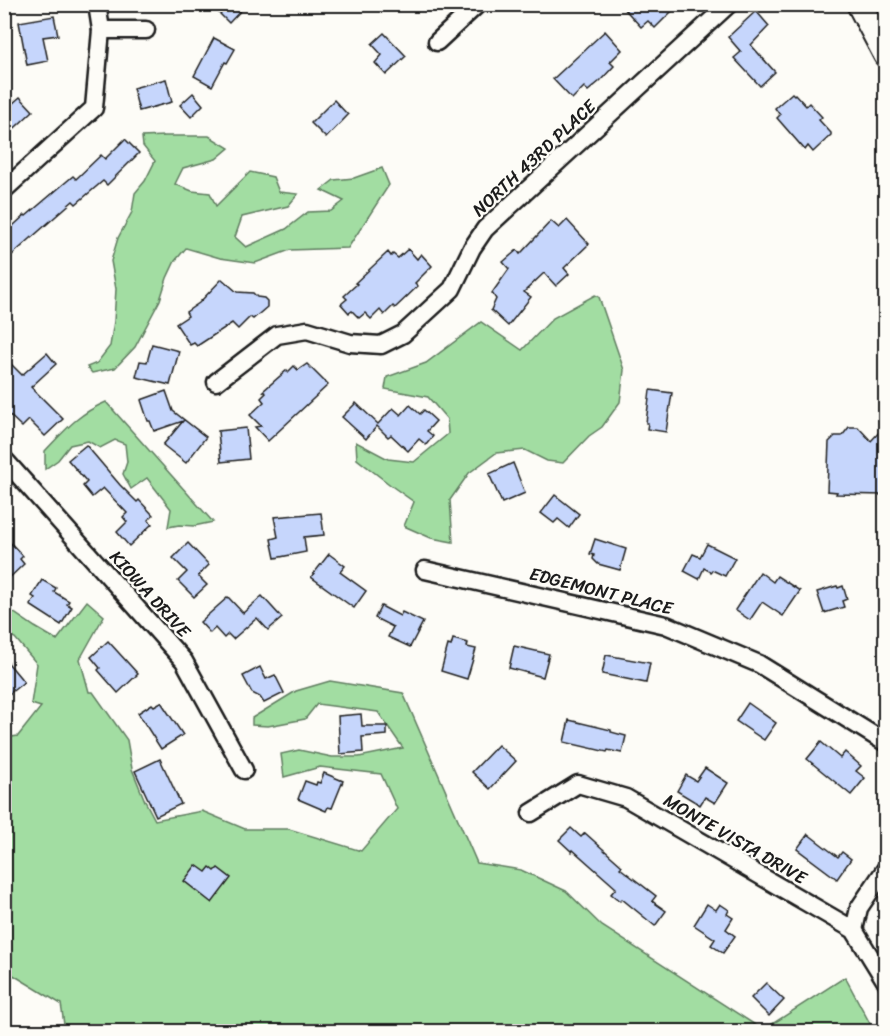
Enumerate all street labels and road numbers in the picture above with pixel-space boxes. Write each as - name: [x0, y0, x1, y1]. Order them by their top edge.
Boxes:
- street label: NORTH 43RD PLACE: [464, 91, 604, 225]
- street label: KIOWA DRIVE: [101, 543, 199, 646]
- street label: EDGEMONT PLACE: [526, 558, 677, 624]
- street label: MONTE VISTA DRIVE: [657, 785, 814, 894]

